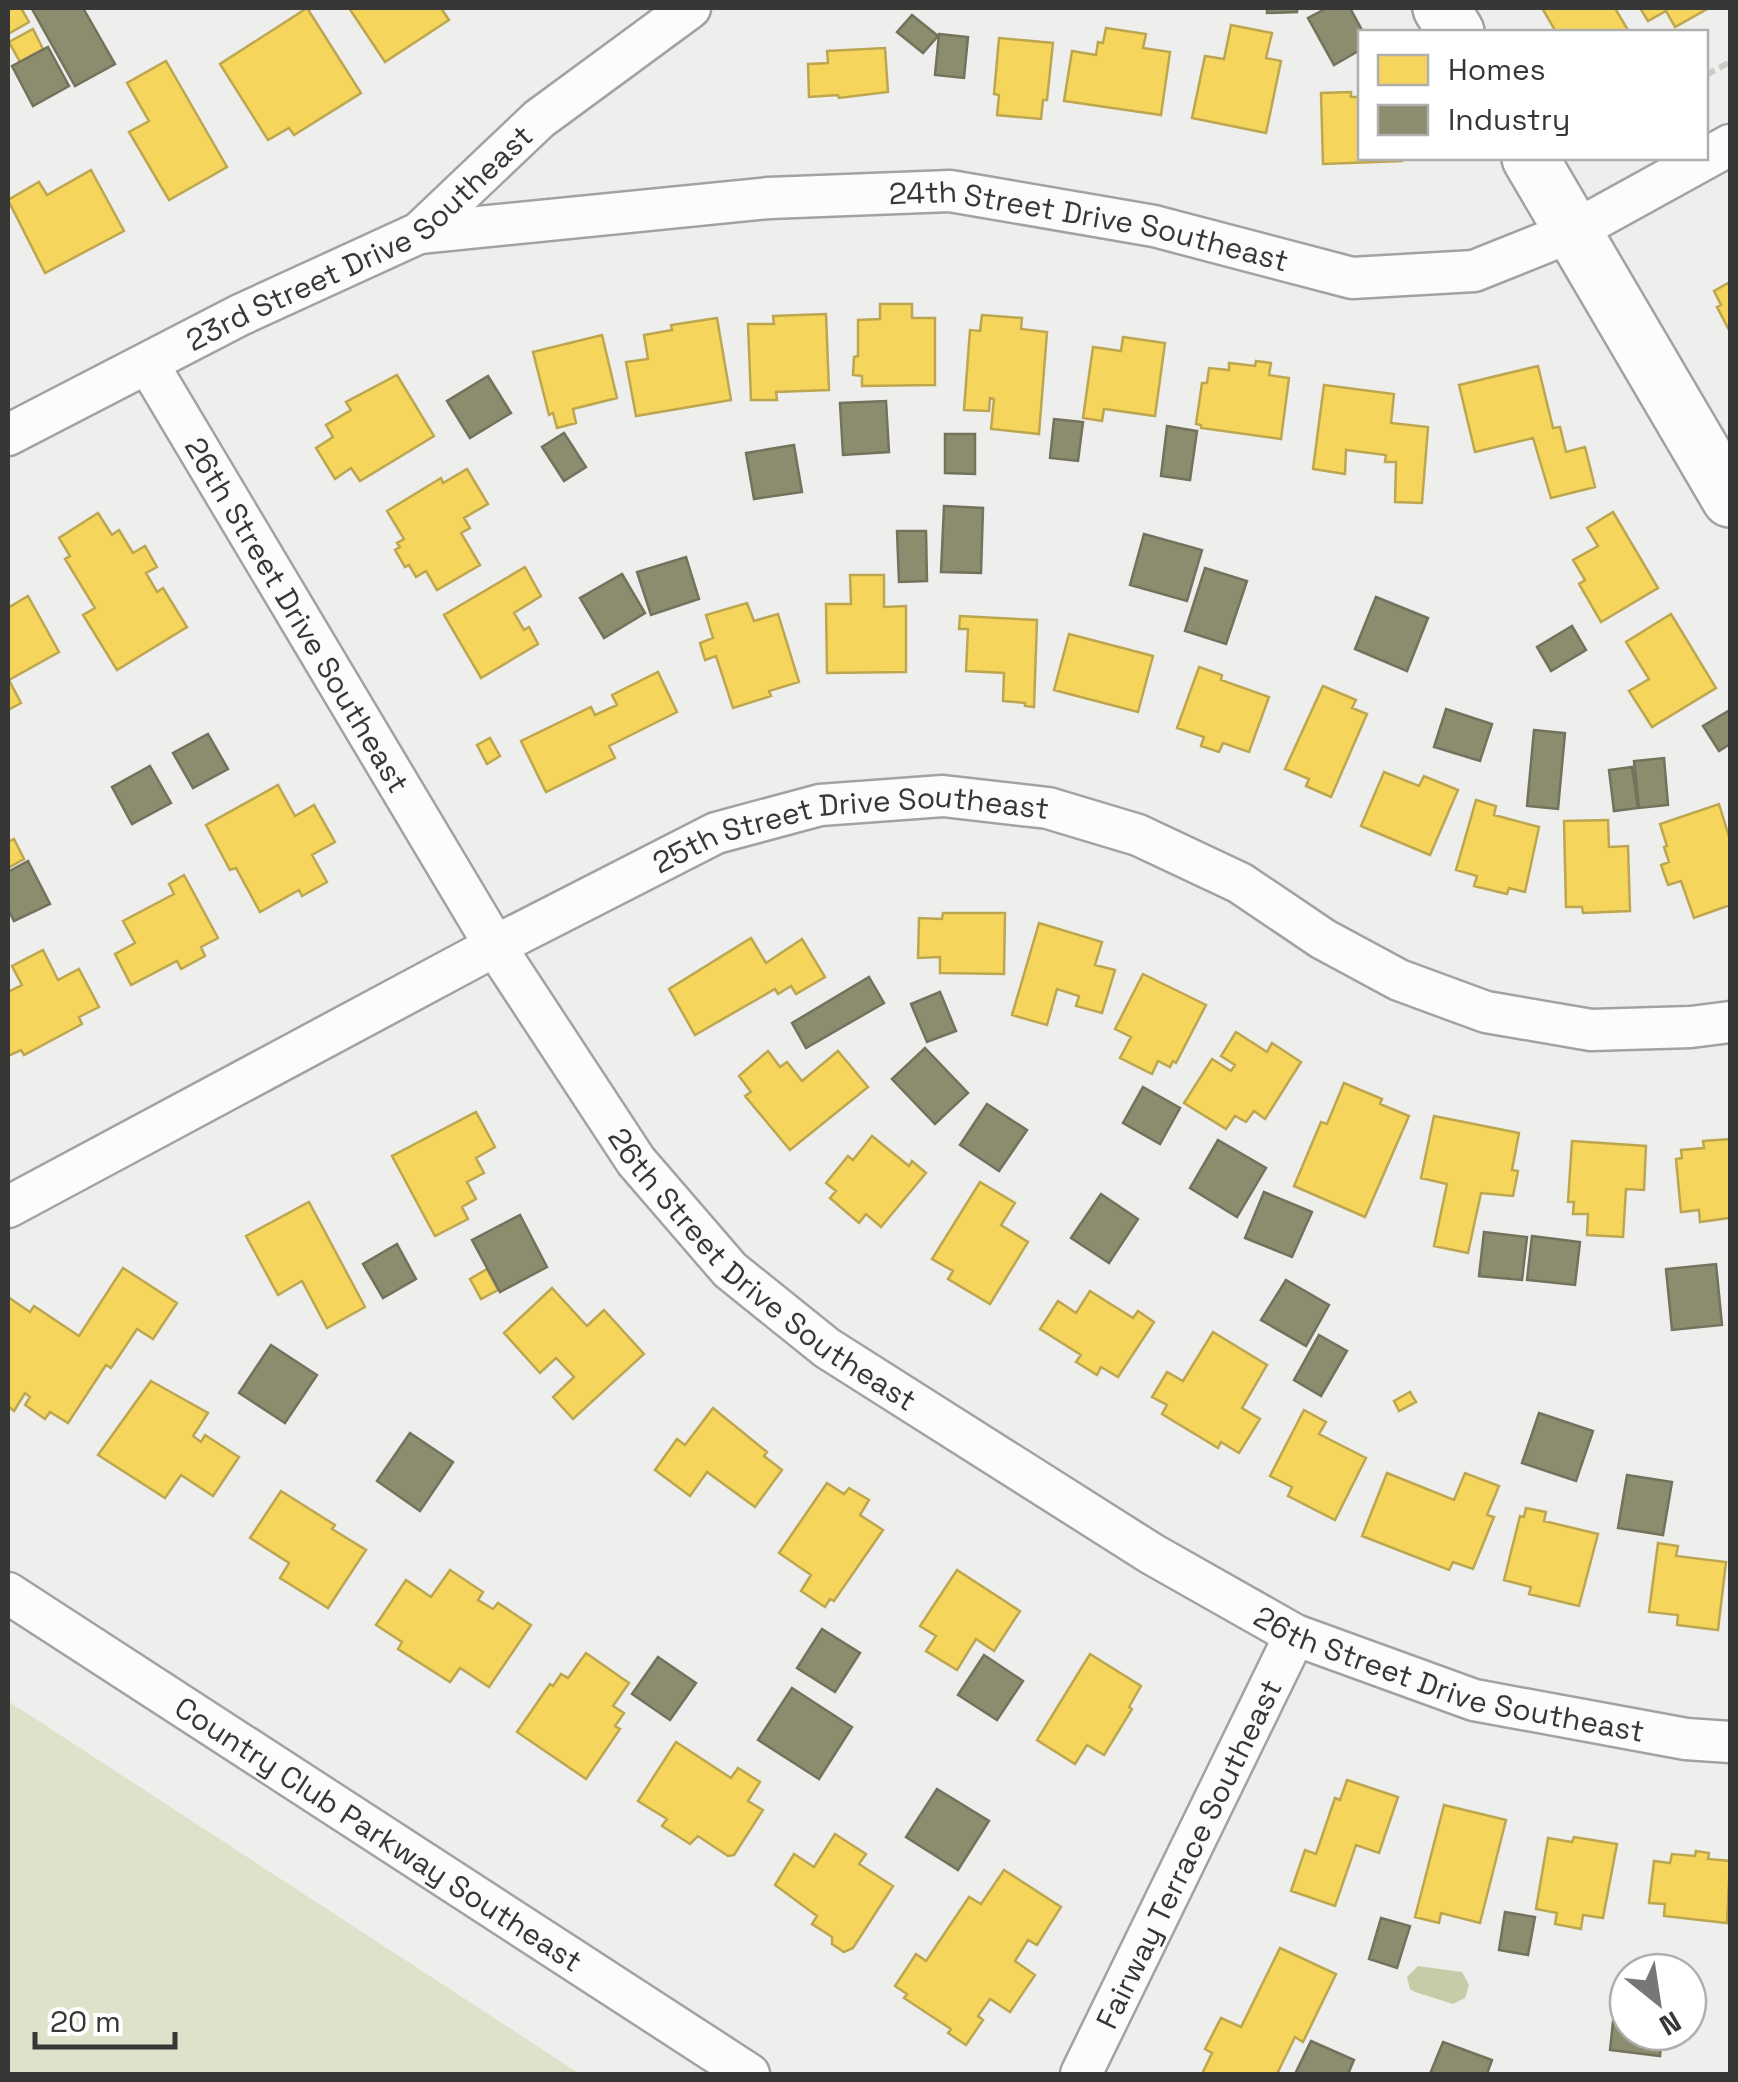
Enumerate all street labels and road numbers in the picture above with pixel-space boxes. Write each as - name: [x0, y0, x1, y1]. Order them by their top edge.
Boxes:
- street label: 23rd Street Drive Southeast: [179, 116, 541, 359]
- street label: 24th Street Drive Southeast: [888, 171, 1293, 280]
- street label: 26th Street Drive Southeast: [177, 430, 419, 800]
- street label: 25th Street Drive Southeast: [646, 776, 1051, 882]
- street label: 26th Street Drive Southeast: [600, 1120, 924, 1419]
- street label: 26th Street Drive Southeast: [1247, 1596, 1648, 1750]
- street label: Fairway Terrace Southeast: [1087, 1672, 1290, 2035]
- street label: Country Club Parkway Southeast: [168, 1687, 590, 1980]

